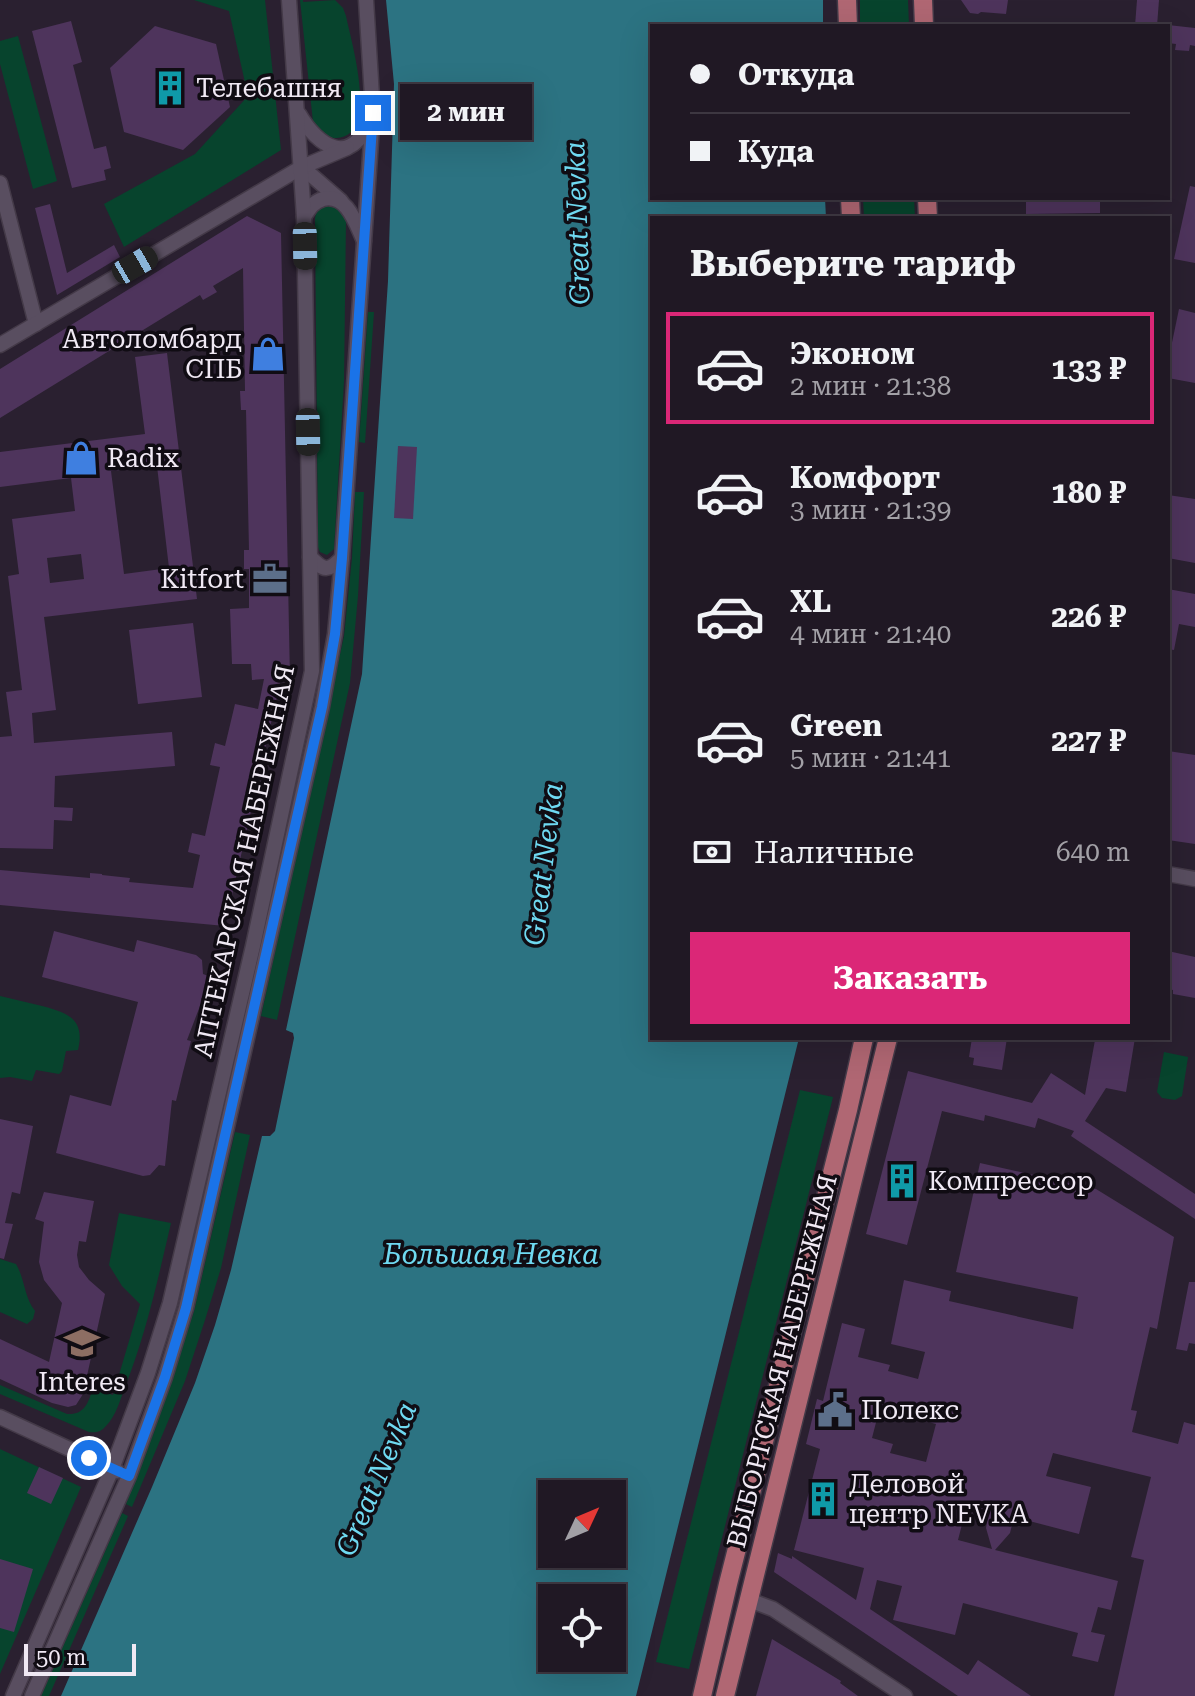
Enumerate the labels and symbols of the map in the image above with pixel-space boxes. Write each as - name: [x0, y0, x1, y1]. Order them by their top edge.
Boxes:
- building icon: Телебашня: [151, 69, 189, 107]
- place label: Телебашня: [196, 73, 342, 103]
- callout: 2 мин: [401, 85, 533, 141]
- route end: [355, 95, 391, 131]
- water label: Great Nevka: [558, 141, 597, 305]
- car: [293, 222, 317, 270]
- car: [108, 243, 162, 287]
- place label: Автоломбард СПБ: [62, 324, 242, 384]
- shop icon: Автоломбард СПБ: [249, 335, 287, 373]
- car: [296, 408, 320, 456]
- shop icon: Radix: [62, 439, 100, 477]
- place label: Radix: [107, 443, 179, 473]
- office icon: Kitfort: [251, 560, 289, 598]
- place label: Kitfort: [160, 564, 244, 594]
- street label: АПТЕКАРСКАЯ НАБЕРЕЖНАЯ: [188, 662, 300, 1060]
- water label: Great Nevka: [517, 781, 570, 947]
- building icon: Компрессор: [883, 1162, 921, 1200]
- place label: Компрессор: [928, 1166, 1094, 1196]
- street label: ВЫБОРГСКАЯ НАБЕРЕЖНАЯ: [721, 1171, 843, 1551]
- water label: Большая Невка: [382, 1238, 599, 1271]
- school or university icon: Interes: [63, 1324, 101, 1362]
- place label: Interes: [38, 1367, 126, 1397]
- public building icon: Полекс: [816, 1391, 854, 1429]
- place label: Полекс: [861, 1395, 959, 1425]
- water label: Great Nevka: [329, 1397, 424, 1561]
- route start: [71, 1440, 107, 1476]
- place label: Деловой центр NEVKA: [849, 1469, 1028, 1529]
- north arrow: [538, 1480, 626, 1568]
- building icon: Деловой центр NEVKA: [804, 1480, 842, 1518]
- scale bar: [24, 1640, 136, 1676]

